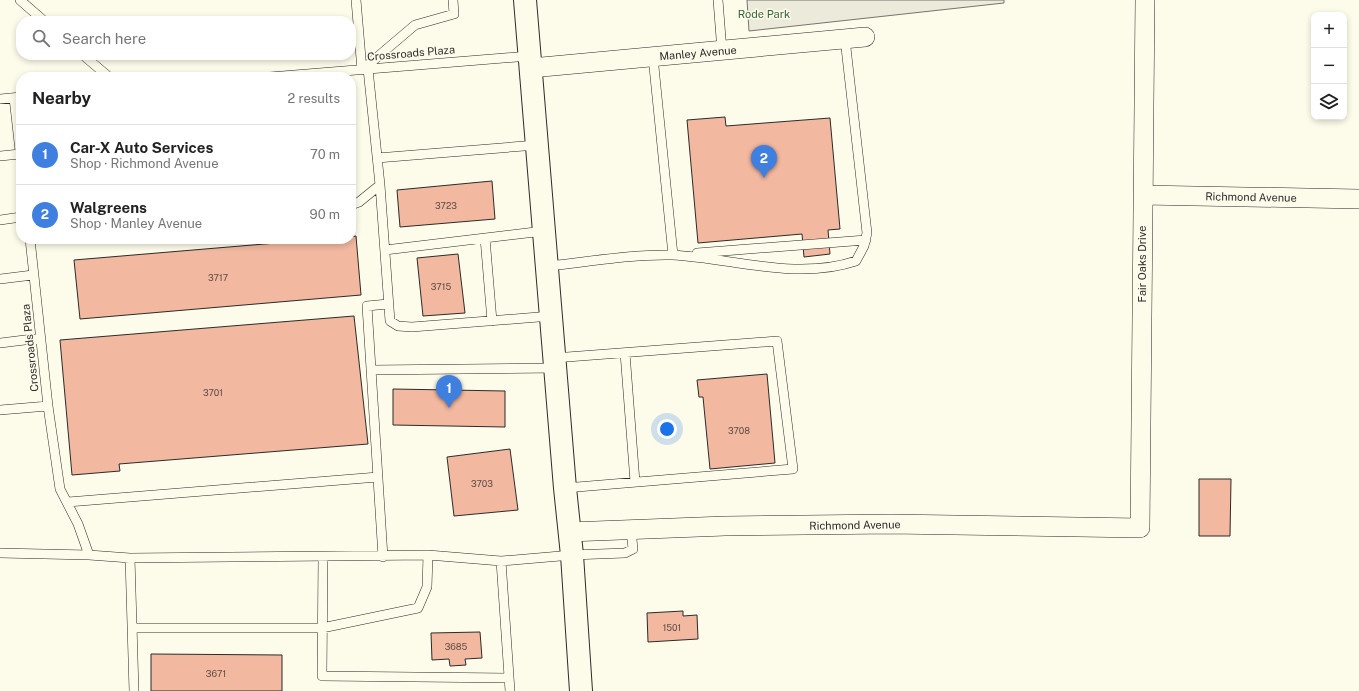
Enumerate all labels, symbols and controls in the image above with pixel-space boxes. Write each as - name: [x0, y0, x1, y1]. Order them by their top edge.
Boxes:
- park label: Rode Park: [738, 8, 790, 20]
- map controls: [1311, 12, 1347, 120]
- button: +: [1311, 12, 1347, 48]
- search box: [16, 16, 356, 60]
- icon: search: [30, 27, 52, 49]
- text: Search here: [62, 30, 146, 47]
- street label: Crossroads Plaza: [367, 43, 455, 63]
- street label: Manley Avenue: [659, 44, 737, 62]
- button: −: [1311, 48, 1347, 84]
- button: layers: [1311, 84, 1347, 120]
- text: Nearby: [32, 88, 91, 108]
- text: 2 results: [288, 91, 340, 106]
- text: Car-X Auto Services: [70, 139, 213, 156]
- pin: 2: [751, 145, 777, 178]
- text: 1: [42, 147, 48, 162]
- text: 70 m: [310, 147, 340, 162]
- text: Shop · Richmond Avenue: [70, 156, 219, 171]
- street label: Richmond Avenue: [1205, 190, 1297, 204]
- text: Walgreens: [70, 199, 147, 216]
- house number: 3723: [435, 200, 457, 211]
- text: 2: [41, 207, 49, 222]
- text: 90 m: [310, 207, 340, 222]
- text: Shop · Manley Avenue: [70, 216, 202, 231]
- street label: Fair Oaks Drive: [1136, 226, 1148, 302]
- house number: 3717: [208, 272, 228, 283]
- house number: 3715: [431, 281, 451, 292]
- street label: Crossroads Plaza: [19, 304, 41, 392]
- pin: 1: [436, 375, 462, 408]
- house number: 3701: [203, 387, 223, 398]
- your location: [657, 419, 677, 439]
- house number: 3708: [728, 425, 750, 436]
- house number: 3703: [471, 478, 493, 489]
- street label: Richmond Avenue: [809, 518, 901, 532]
- house number: 1501: [663, 622, 681, 633]
- house number: 3685: [445, 641, 468, 652]
- house number: 3671: [206, 668, 226, 679]

